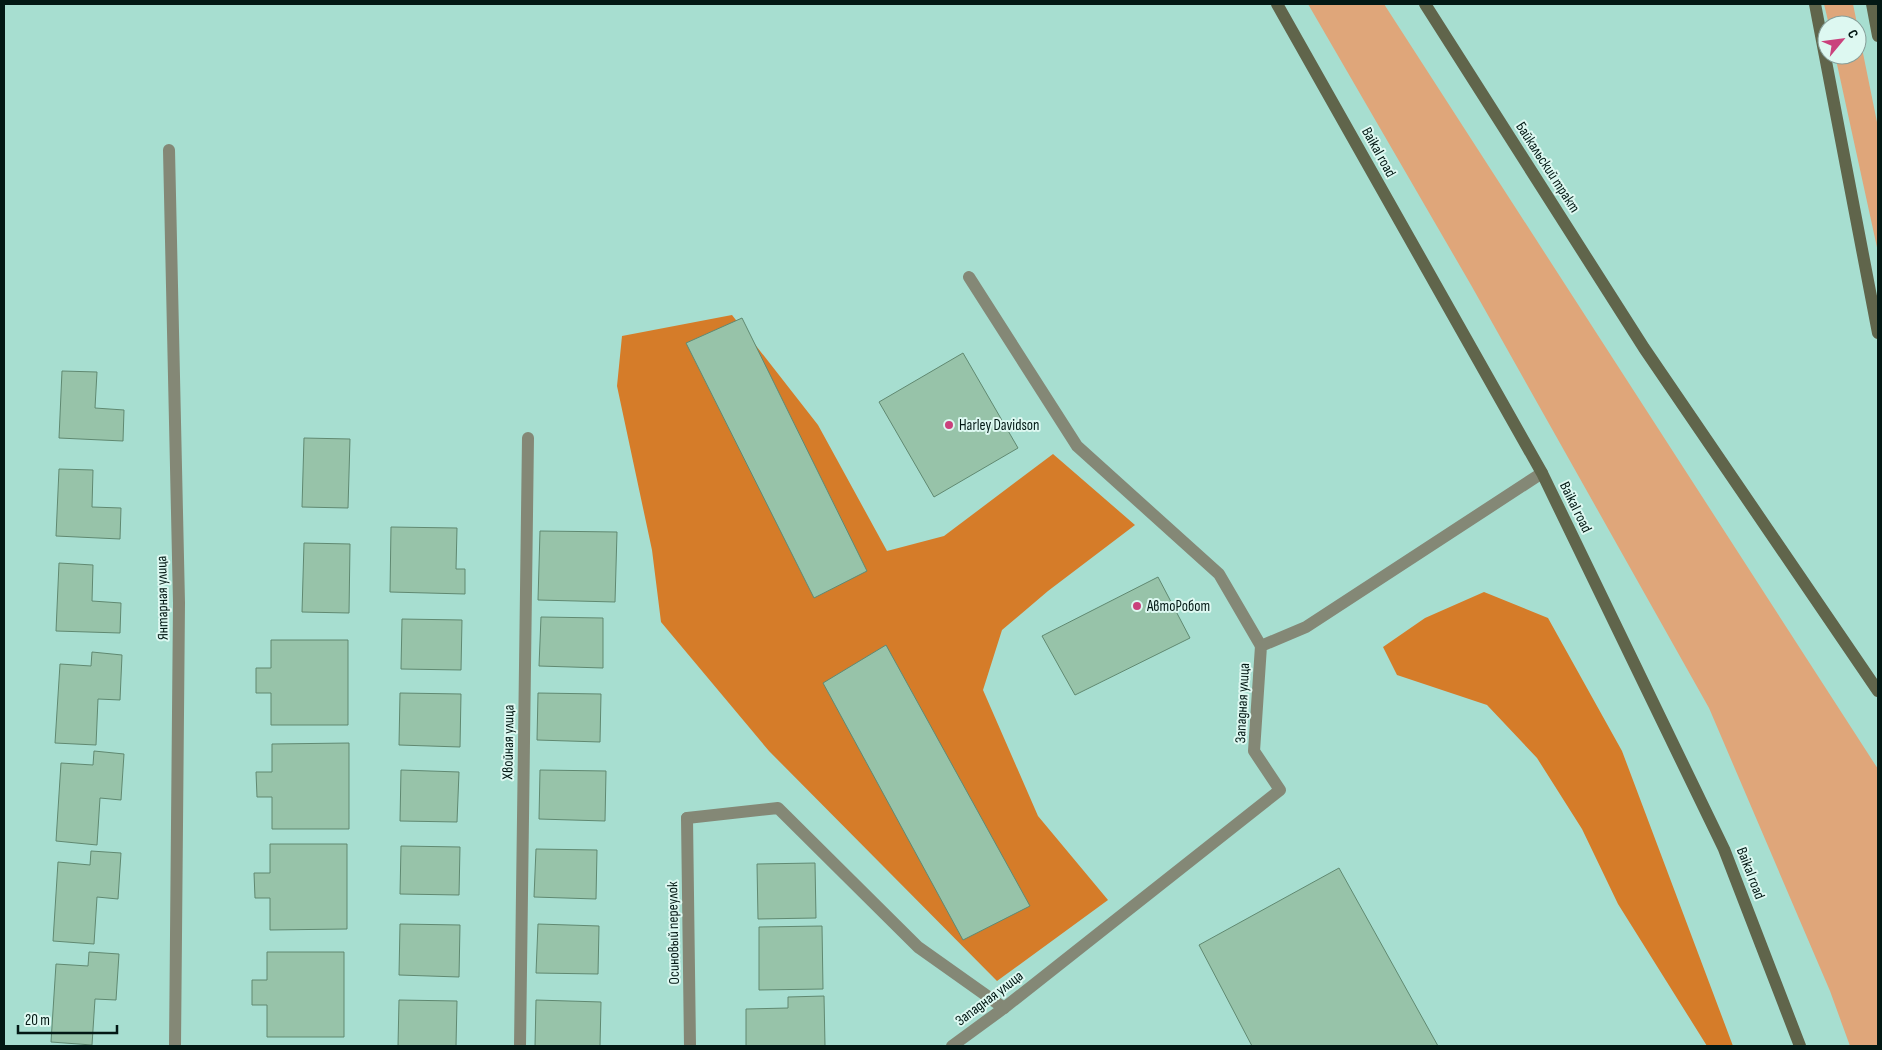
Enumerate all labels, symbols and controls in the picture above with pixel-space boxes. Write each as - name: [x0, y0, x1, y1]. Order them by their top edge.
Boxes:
- north arrow: [1817, 15, 1867, 65]
- text: С: [1844, 27, 1862, 41]
- street label: Байкальский тракт: [1511, 118, 1584, 216]
- street label: Baikal road: [1357, 124, 1400, 181]
- place label: Harley Davidson: [959, 416, 1039, 435]
- marker: Harley Davidson: [943, 419, 955, 431]
- street label: Baikal road: [1555, 479, 1596, 536]
- street label: Янтарная улица: [152, 555, 173, 640]
- place label: АвтоРобот: [1146, 597, 1210, 616]
- marker: АвтоРобот: [1131, 600, 1143, 612]
- street label: Западная улица: [1231, 662, 1254, 744]
- street label: Хвойная улица: [498, 704, 519, 780]
- street label: Baikal road: [1732, 844, 1769, 902]
- street label: Осиновый переулок: [663, 881, 684, 985]
- street label: Западная улица: [951, 966, 1027, 1030]
- scale bar: [18, 1002, 116, 1034]
- text: 20 m: [25, 1011, 50, 1030]

